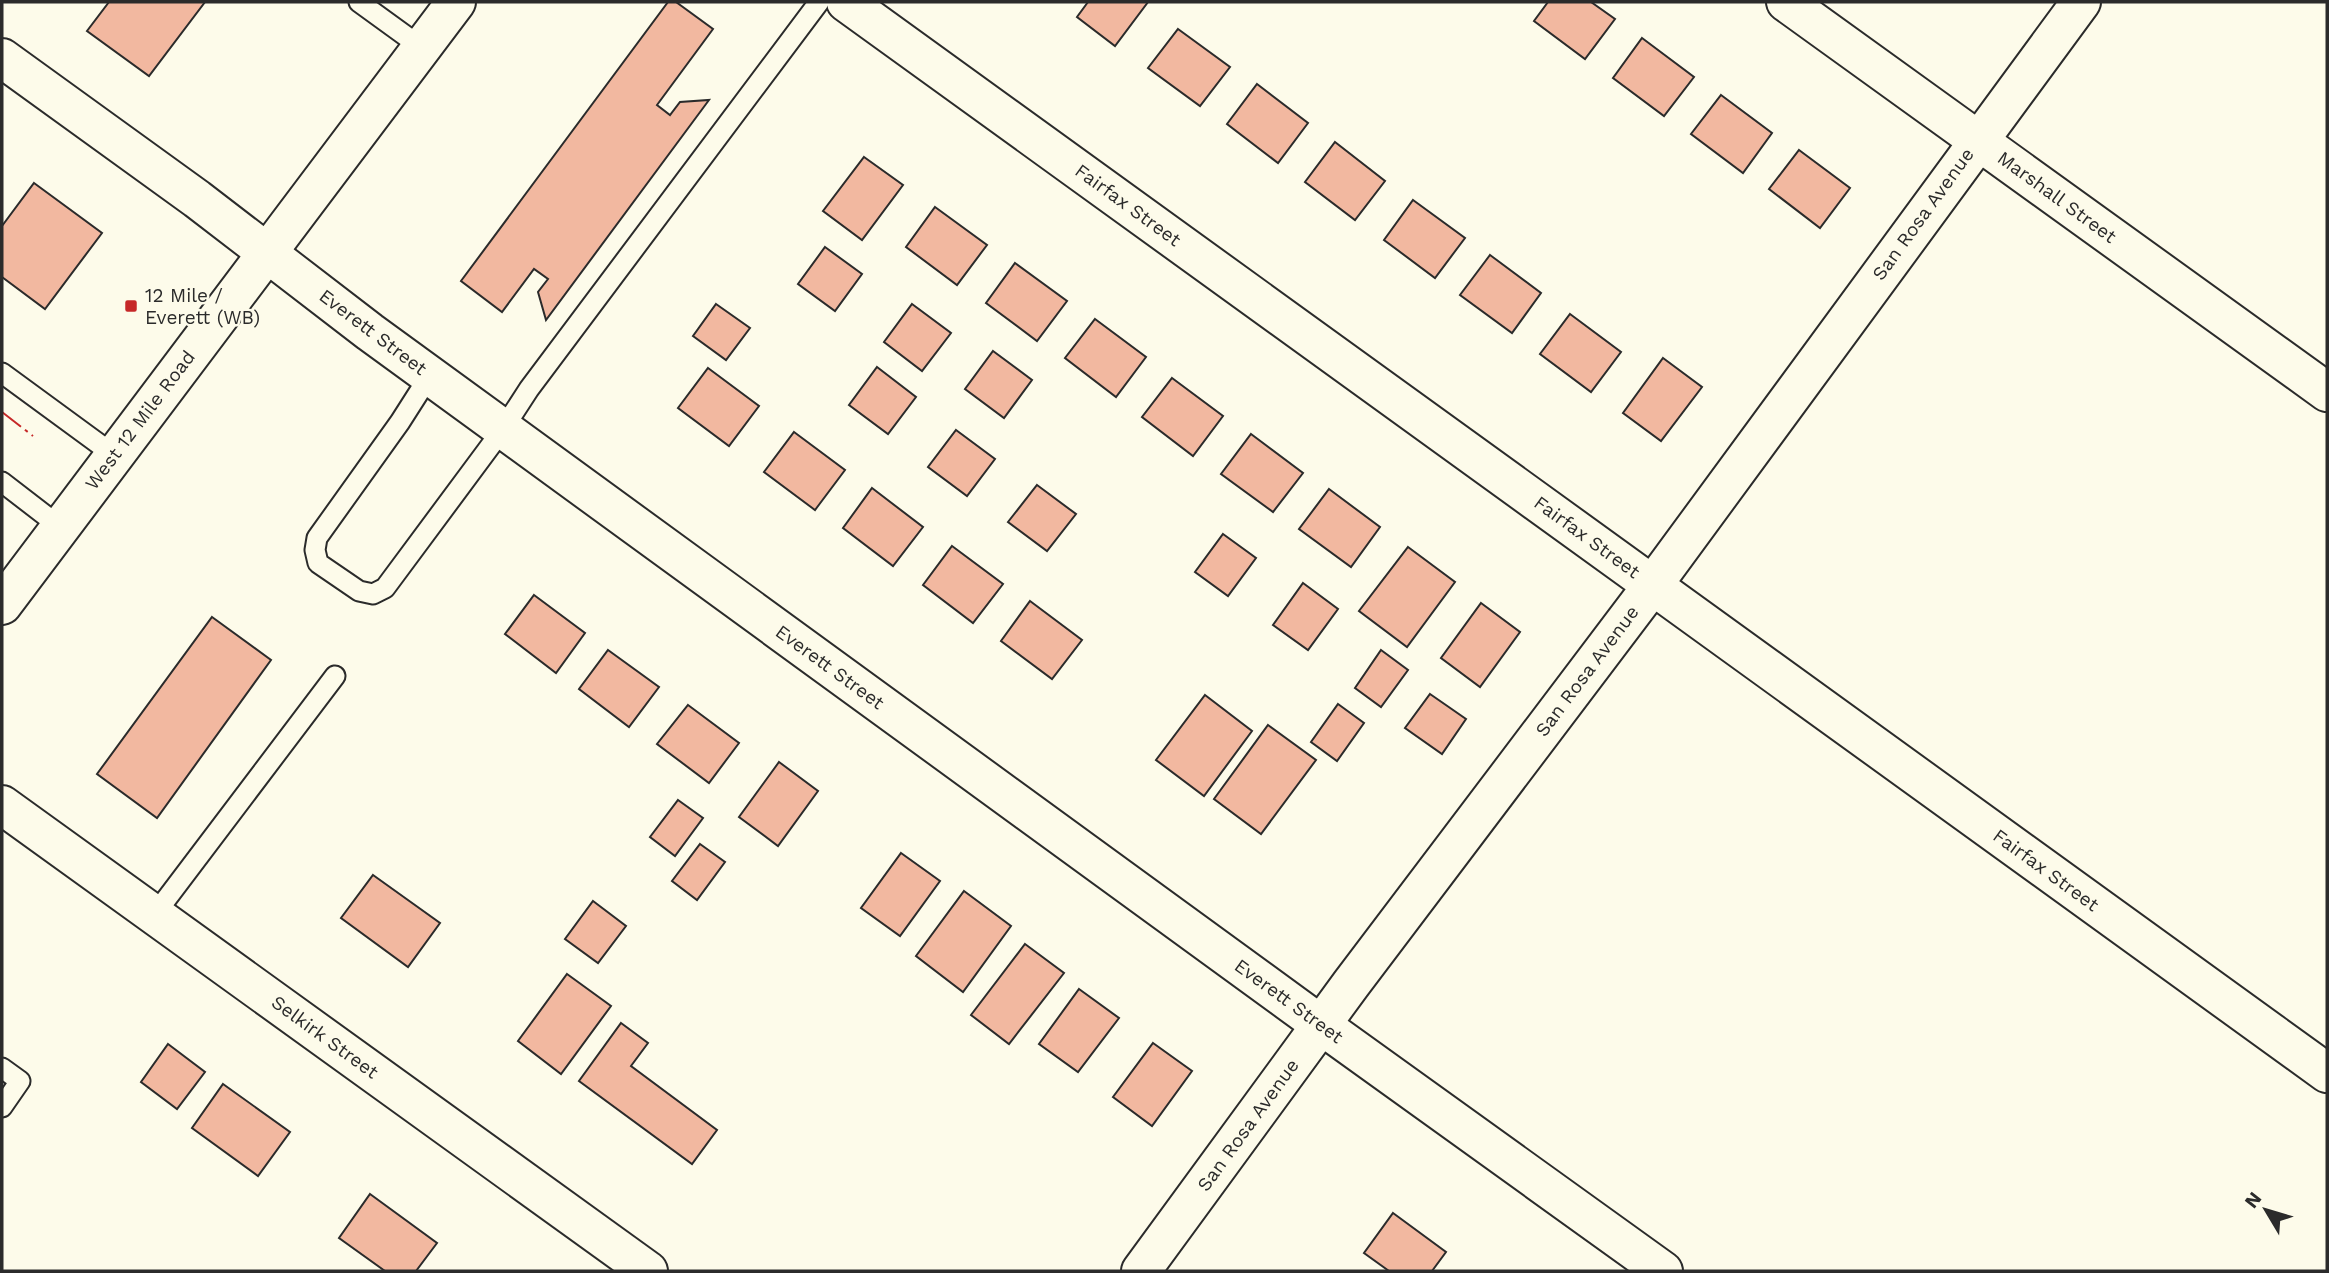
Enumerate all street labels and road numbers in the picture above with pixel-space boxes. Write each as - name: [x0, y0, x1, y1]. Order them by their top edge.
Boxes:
- street label: San Rosa Avenue: [1867, 143, 1979, 285]
- street label: Marshall Street: [1993, 146, 2121, 248]
- street label: Fairfax Street: [1071, 159, 1185, 251]
- street label: Everett Street: [315, 284, 431, 380]
- street label: West 12 Mile Road: [80, 346, 200, 494]
- street label: Fairfax Street: [1530, 491, 1644, 583]
- street label: San Rosa Avenue: [1530, 601, 1644, 741]
- street label: Everett Street: [771, 620, 889, 714]
- street label: Fairfax Street: [1989, 824, 2103, 916]
- street label: Everett Street: [1230, 954, 1348, 1048]
- street label: Selkirk Street: [267, 991, 383, 1084]
- street label: San Rosa Avenue: [1192, 1054, 1304, 1196]

